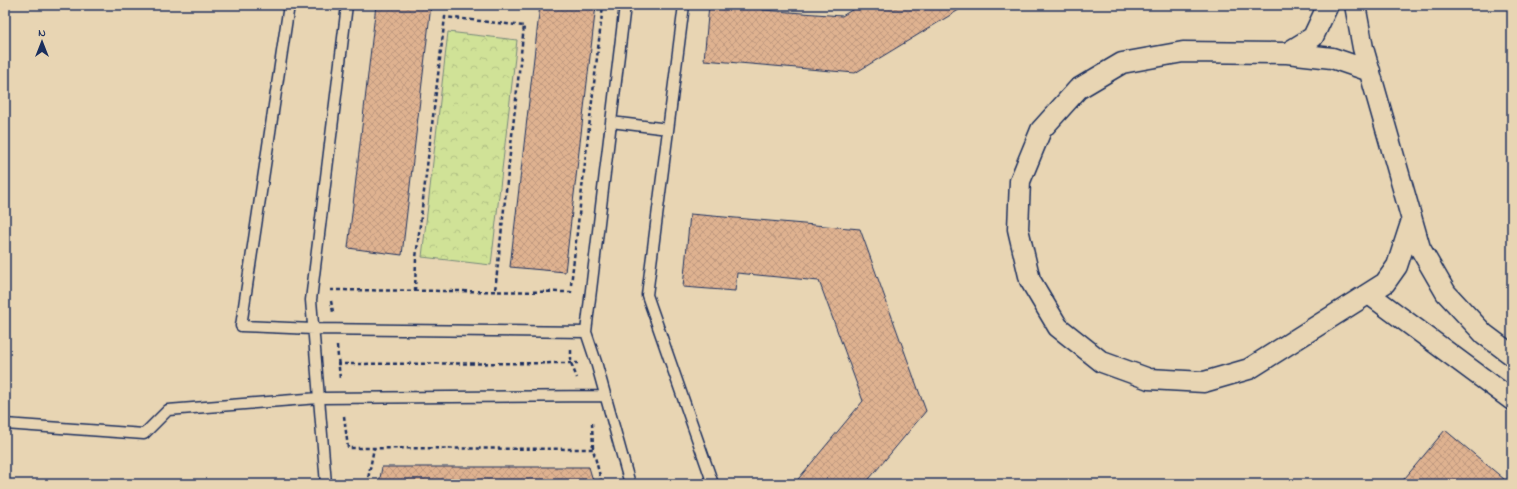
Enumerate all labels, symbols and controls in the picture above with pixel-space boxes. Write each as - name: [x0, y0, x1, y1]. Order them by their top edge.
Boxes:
- north arrow: [22, 22, 62, 62]
- text: N: [38, 25, 46, 41]

